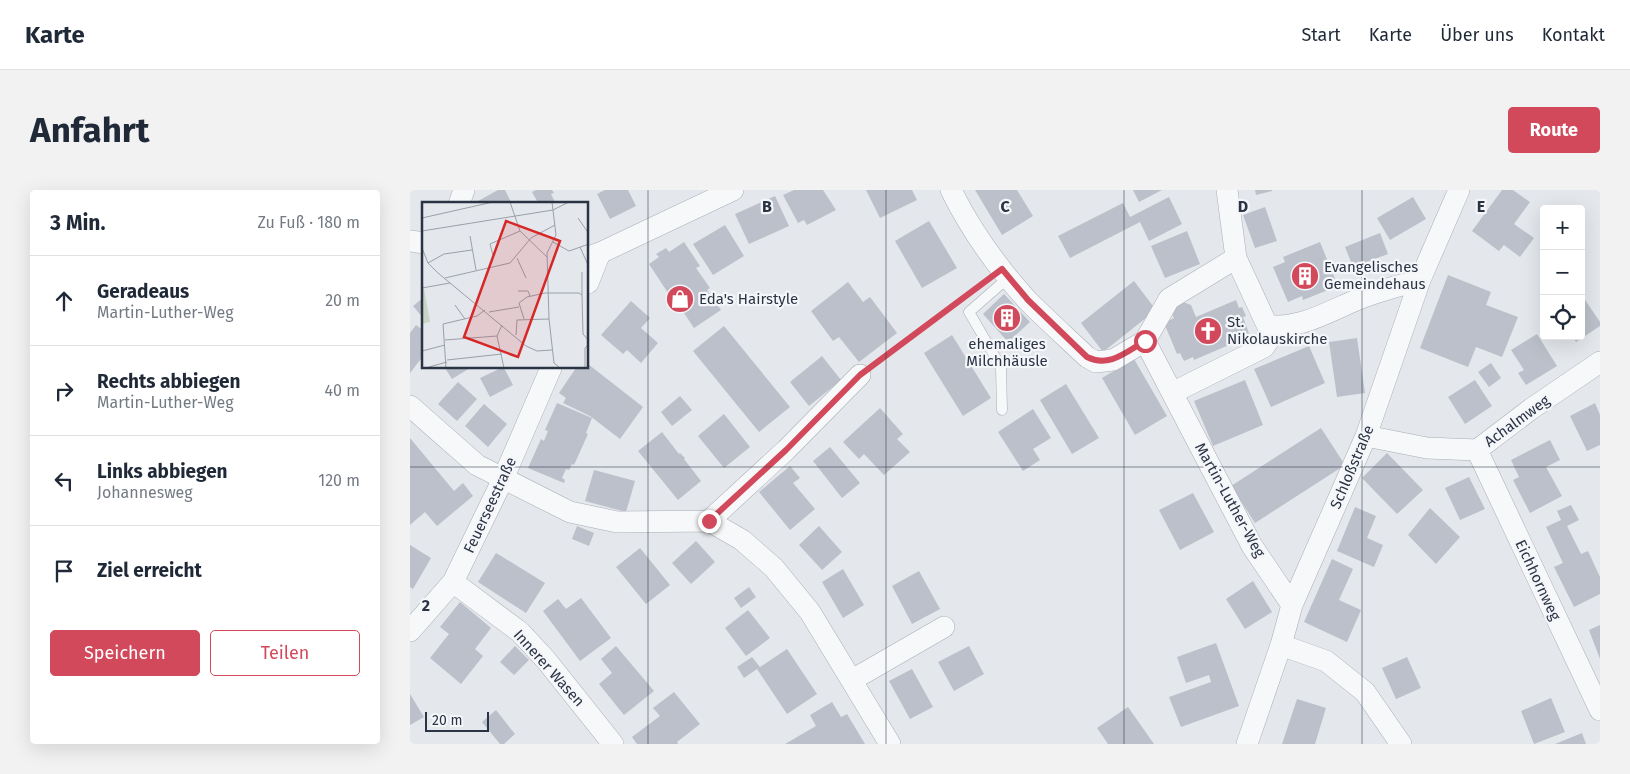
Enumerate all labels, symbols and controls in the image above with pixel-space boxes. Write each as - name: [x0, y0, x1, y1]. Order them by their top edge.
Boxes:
- text: Karte: [25, 21, 85, 49]
- text: Start: [1301, 24, 1341, 46]
- text: Karte: [1369, 24, 1412, 46]
- text: Über uns: [1440, 24, 1514, 46]
- text: Kontakt: [1542, 24, 1605, 46]
- button: Route: [1508, 107, 1600, 153]
- text: Anfahrt: [30, 109, 149, 151]
- text: B: [762, 197, 772, 216]
- text: C: [1000, 197, 1010, 216]
- text: D: [1238, 197, 1248, 216]
- text: E: [1477, 197, 1485, 216]
- inset map: [422, 202, 589, 369]
- map controls: [1540, 205, 1585, 340]
- button: +: [1540, 205, 1585, 250]
- text: 3 Min.: [50, 210, 105, 236]
- text: Zu Fuß · 180 m: [257, 213, 360, 232]
- button: −: [1540, 250, 1585, 295]
- place label: Evangelisches Gemeindehaus: [1324, 258, 1426, 293]
- building icon: Evangelisches Gemeindehaus: [1290, 261, 1320, 291]
- text: Geradeaus: [97, 280, 189, 303]
- shop icon: Eda's Hairstyle: [665, 284, 695, 314]
- icon: ahead: [50, 287, 78, 315]
- place label: Eda's Hairstyle: [699, 290, 798, 308]
- text: 20 m: [325, 291, 360, 310]
- button: locate: [1540, 295, 1585, 340]
- text: Martin-Luther-Weg: [97, 303, 234, 322]
- building icon: ehemaliges Milchhäusle: [992, 303, 1022, 333]
- place label: St. Nikolauskirche: [1227, 313, 1327, 348]
- church icon: St. Nikolauskirche: [1193, 316, 1223, 346]
- route start: [1134, 330, 1157, 353]
- place label: ehemaliges Milchhäusle: [966, 335, 1048, 370]
- text: Rechts abbiegen: [97, 370, 240, 393]
- icon: right: [50, 377, 78, 405]
- text: 40 m: [325, 381, 360, 400]
- street label: Achalmweg: [1481, 391, 1553, 451]
- text: Martin-Luther-Weg: [97, 393, 234, 412]
- street label: Schloßstraße: [1326, 423, 1378, 511]
- street label: Martin-Luther-Weg: [1191, 440, 1269, 561]
- street label: Feuerseestraße: [460, 454, 520, 556]
- text: Links abbiegen: [97, 460, 228, 483]
- icon: left: [50, 467, 78, 495]
- text: 120 m: [318, 471, 360, 490]
- text: Johannesweg: [97, 483, 193, 502]
- route end: [698, 510, 721, 533]
- street label: Eichhornweg: [1511, 537, 1565, 623]
- icon: arrive: [50, 557, 78, 585]
- text: Ziel erreicht: [97, 559, 202, 582]
- text: 2: [422, 596, 430, 615]
- street label: Innerer Wasen: [510, 626, 588, 710]
- button: Speichern: [50, 630, 200, 676]
- button: Teilen: [210, 630, 360, 676]
- scale bar: [425, 709, 489, 732]
- text: 20 m: [432, 712, 462, 729]

